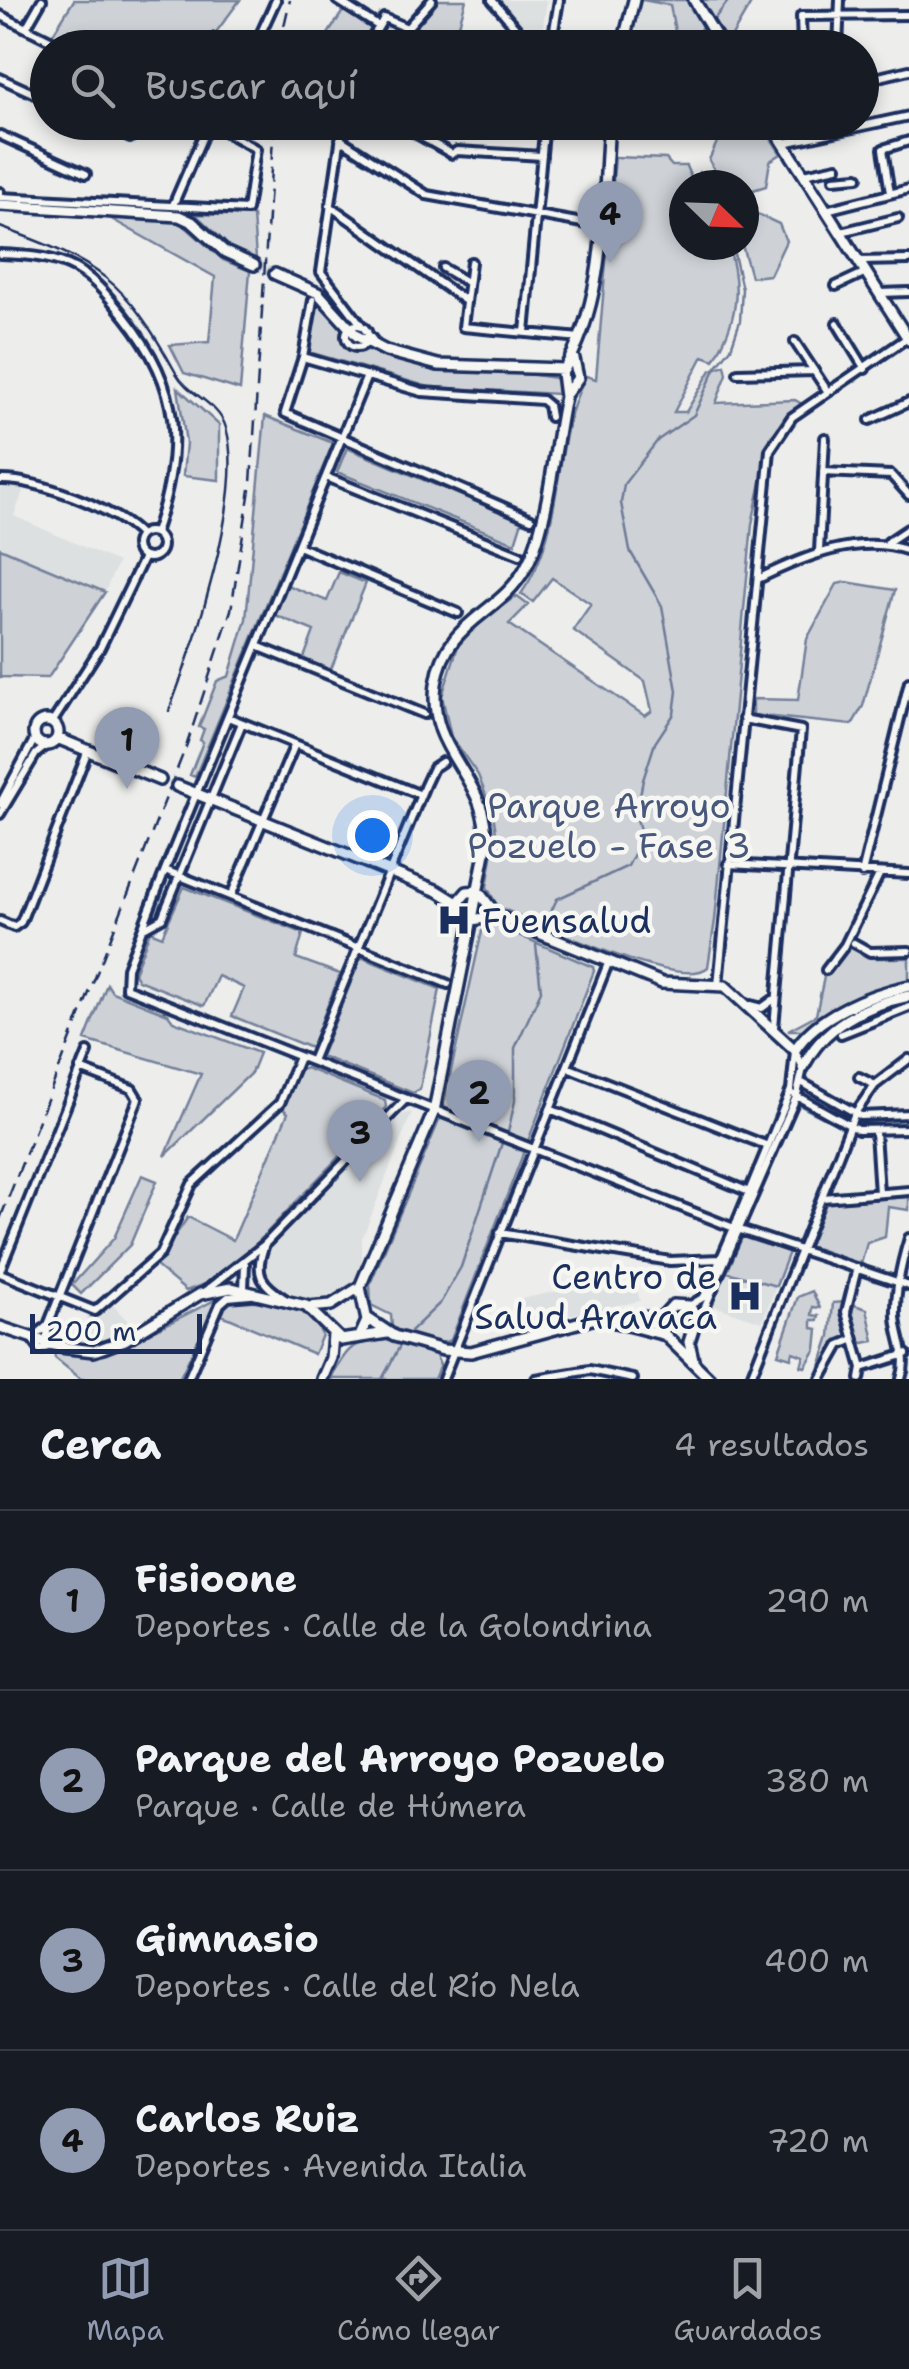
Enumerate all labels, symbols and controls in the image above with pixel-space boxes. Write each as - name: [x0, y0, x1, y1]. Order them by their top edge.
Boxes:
- search box: [30, 30, 879, 140]
- icon: search: [65, 58, 120, 113]
- text: Buscar aquí: [145, 60, 358, 111]
- north arrow: [669, 170, 759, 260]
- pin: 4: [578, 180, 642, 263]
- pin: 1: [94, 706, 160, 789]
- park label: Parque Arroyo Pozuelo - Fase 3: [467, 782, 751, 869]
- your location: [347, 810, 398, 861]
- place label: Fuensalud: [482, 897, 652, 944]
- hospital icon: Fuensalud: [435, 901, 473, 939]
- pin: 2: [446, 1060, 512, 1142]
- pin: 3: [328, 1100, 392, 1182]
- place label: Centro de Salud Aravaca: [474, 1253, 717, 1340]
- hospital icon: Centro de Salud Aravaca: [726, 1277, 764, 1315]
- scale bar: [30, 1309, 202, 1354]
- text: 200 m: [45, 1312, 136, 1350]
- text: Cerca: [40, 1416, 161, 1472]
- text: 4 resultados: [674, 1423, 869, 1466]
- text: Fisioone: [135, 1553, 297, 1604]
- text: 1: [65, 1579, 80, 1622]
- text: 290 m: [766, 1579, 869, 1622]
- text: Deportes · Calle de la Golondrina: [135, 1604, 652, 1647]
- text: Parque del Arroyo Pozuelo: [135, 1733, 666, 1784]
- text: 2: [61, 1759, 84, 1802]
- text: 380 m: [765, 1759, 869, 1802]
- text: Parque · Calle de Húmera: [135, 1784, 526, 1827]
- text: Gimnasio: [135, 1913, 319, 1964]
- text: 3: [61, 1939, 84, 1982]
- text: 400 m: [764, 1939, 869, 1982]
- text: Deportes · Calle del Río Nela: [135, 1964, 580, 2007]
- text: Carlos Ruiz: [135, 2093, 360, 2144]
- text: 4: [61, 2119, 84, 2162]
- text: 720 m: [767, 2119, 869, 2162]
- text: Deportes · Avenida Italia: [135, 2144, 526, 2187]
- tab: Mapa: [87, 2251, 164, 2349]
- tab: Cómo llegar: [337, 2251, 500, 2349]
- tab: Guardados: [673, 2251, 822, 2349]

